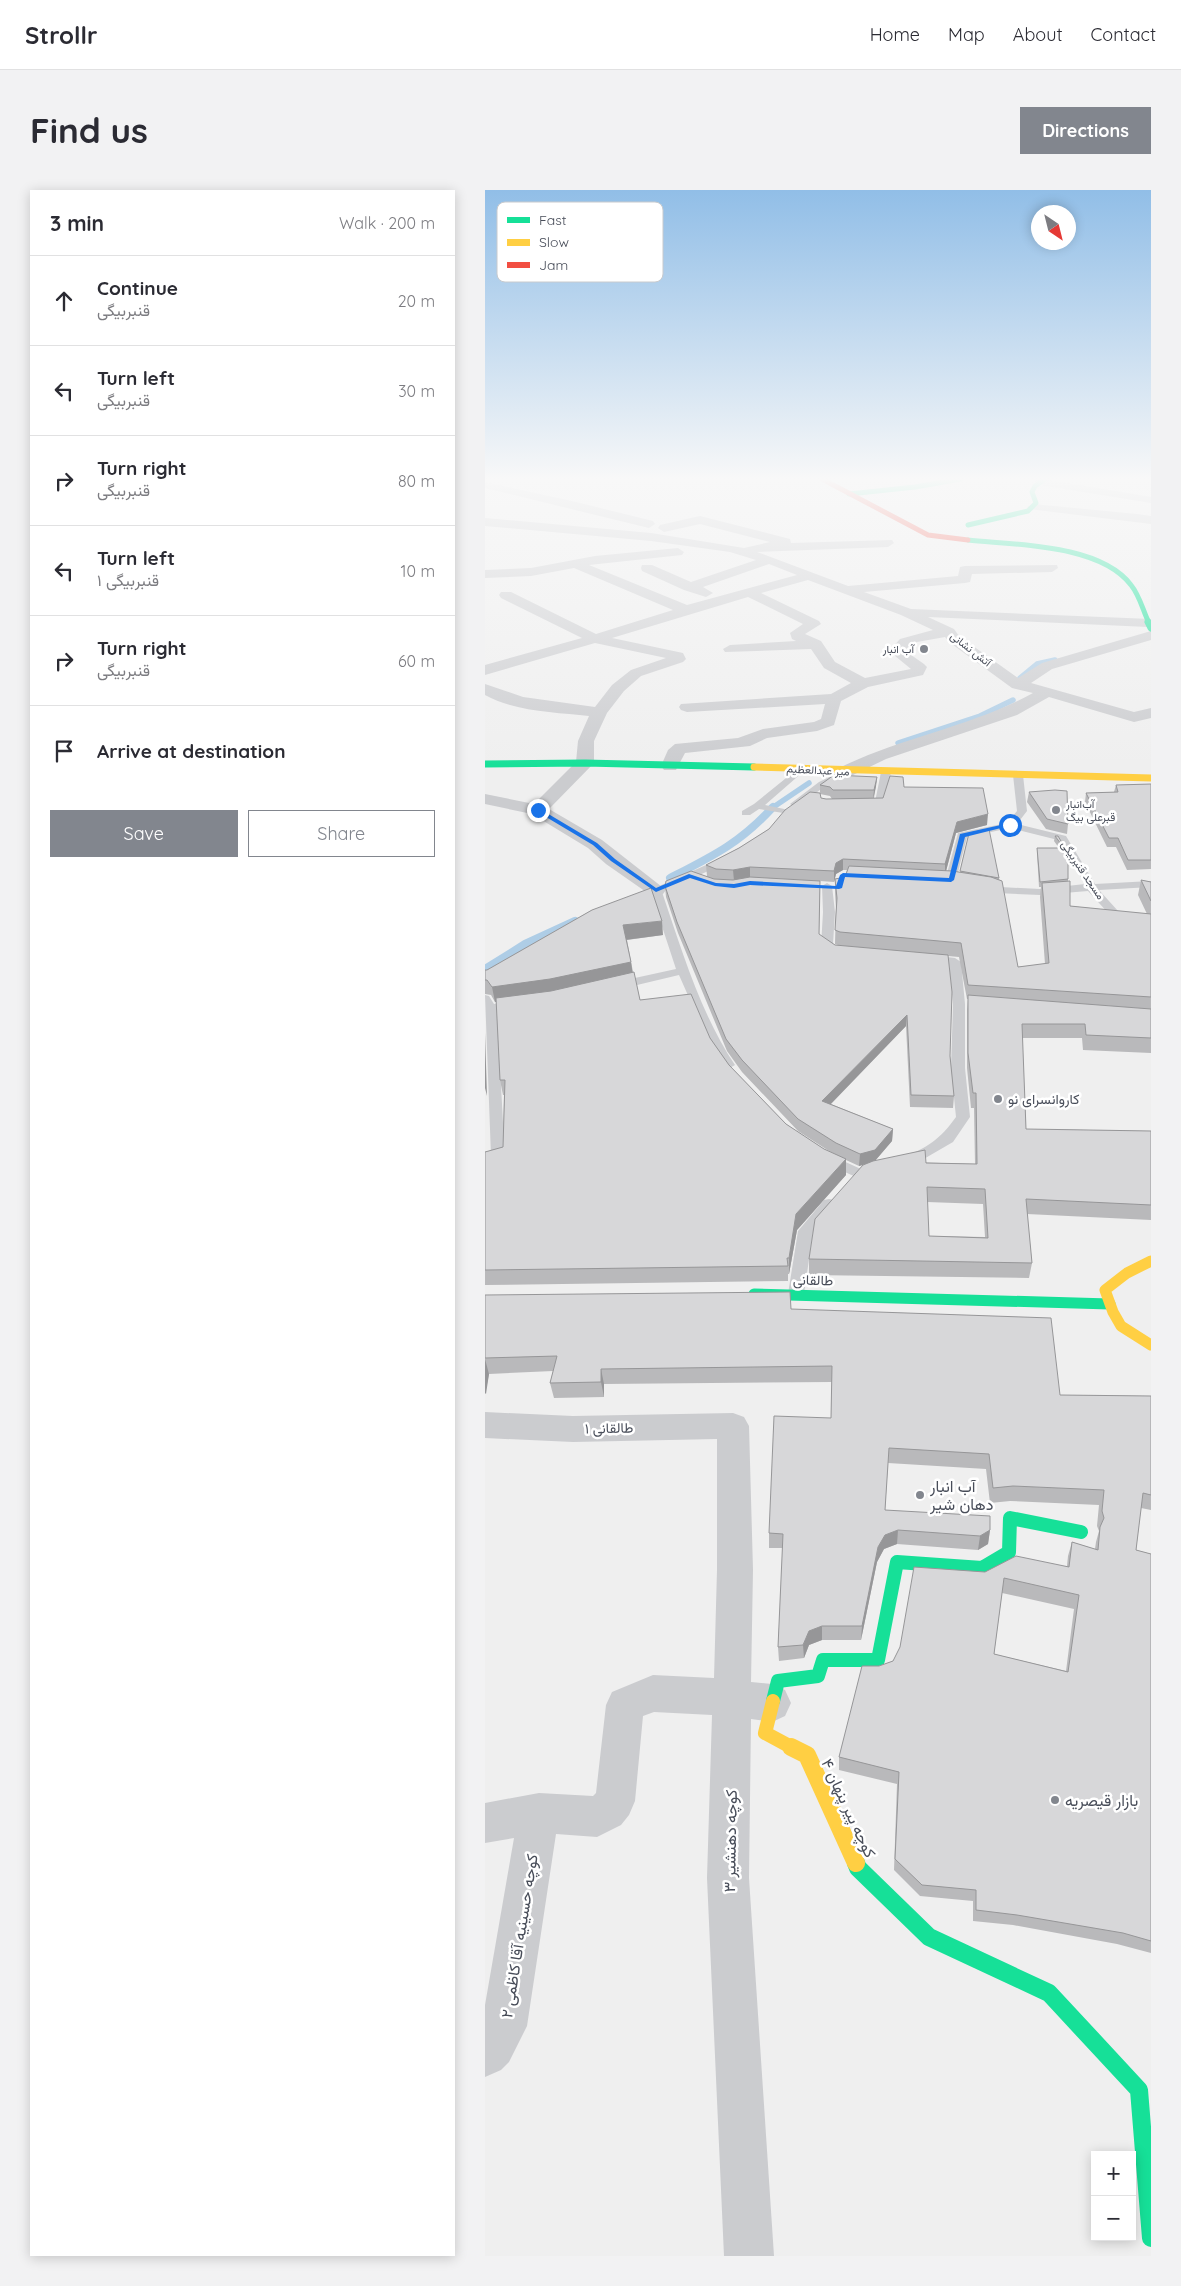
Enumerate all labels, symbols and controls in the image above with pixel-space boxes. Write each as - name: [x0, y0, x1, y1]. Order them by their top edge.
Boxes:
- text: Strollr: [25, 20, 97, 50]
- text: Home: [870, 23, 920, 46]
- text: Map: [948, 23, 985, 46]
- text: About: [1013, 23, 1063, 46]
- text: Contact: [1091, 23, 1156, 46]
- button: Directions: [1020, 107, 1151, 154]
- text: Find us: [30, 108, 148, 152]
- legend: [497, 202, 663, 282]
- north arrow: [1031, 205, 1076, 250]
- text: 3 min: [50, 210, 104, 236]
- text: Fast: [539, 211, 567, 229]
- text: Walk · 200 m: [339, 213, 435, 233]
- text: Slow: [539, 233, 569, 251]
- text: Jam: [539, 256, 568, 274]
- text: Continue: [97, 276, 178, 300]
- icon: ahead: [50, 287, 78, 315]
- text: 20 m: [398, 291, 435, 311]
- text: قنبربیگی: [97, 300, 150, 320]
- text: Turn left: [97, 366, 175, 390]
- icon: left: [50, 377, 78, 405]
- text: 30 m: [398, 381, 435, 401]
- text: قنبربیگی: [97, 390, 150, 410]
- text: Turn right: [97, 456, 186, 480]
- icon: right: [50, 467, 78, 495]
- text: 80 m: [398, 471, 435, 491]
- text: قنبربیگی: [97, 480, 150, 500]
- text: Turn left: [97, 546, 175, 570]
- icon: left: [50, 557, 78, 585]
- text: 10 m: [401, 561, 435, 581]
- text: قنبربیگی ۱: [97, 570, 159, 590]
- street label: آتش نشانی: [948, 629, 996, 670]
- text: Turn right: [97, 636, 186, 660]
- place label: آب انبار: [882, 642, 915, 656]
- marker: آب انبار: [918, 643, 930, 655]
- icon: right: [50, 647, 78, 675]
- text: 60 m: [398, 651, 435, 671]
- text: قنبربیگی: [97, 660, 150, 680]
- icon: arrive: [50, 737, 78, 765]
- text: Arrive at destination: [97, 739, 286, 763]
- street label: میر عبدالعظیم: [786, 761, 850, 780]
- place label: آب‌انبار قبرعلی بیگ: [1065, 797, 1115, 824]
- route end: [527, 799, 550, 822]
- marker: آب‌انبار قبرعلی بیگ: [1050, 804, 1062, 816]
- button: Save: [50, 810, 238, 857]
- button: Share: [248, 810, 435, 857]
- route start: [999, 814, 1022, 837]
- street label: مسجد قنبربیگی: [1058, 838, 1108, 902]
- place label: کاروانسرای نو: [1008, 1090, 1079, 1108]
- marker: کاروانسرای نو: [992, 1093, 1004, 1105]
- street label: طالقانی: [793, 1271, 833, 1289]
- street label: طالقانی ۱: [585, 1419, 633, 1437]
- place label: آب انبار دهان شیر: [929, 1476, 993, 1515]
- marker: آب انبار دهان شیر: [914, 1489, 926, 1501]
- street label: کوچه پیر پنهان ۴: [816, 1755, 881, 1862]
- street label: کوچه دهنشیر ۳: [719, 1789, 743, 1893]
- place label: بازار قیصریه: [1065, 1790, 1138, 1811]
- marker: بازار قیصریه: [1049, 1794, 1061, 1806]
- street label: کوچه حسینیه آقا کاظمی ۲: [496, 1853, 544, 2020]
- map controls: [1091, 2151, 1136, 2241]
- button: +: [1091, 2151, 1136, 2196]
- button: −: [1091, 2196, 1136, 2241]

